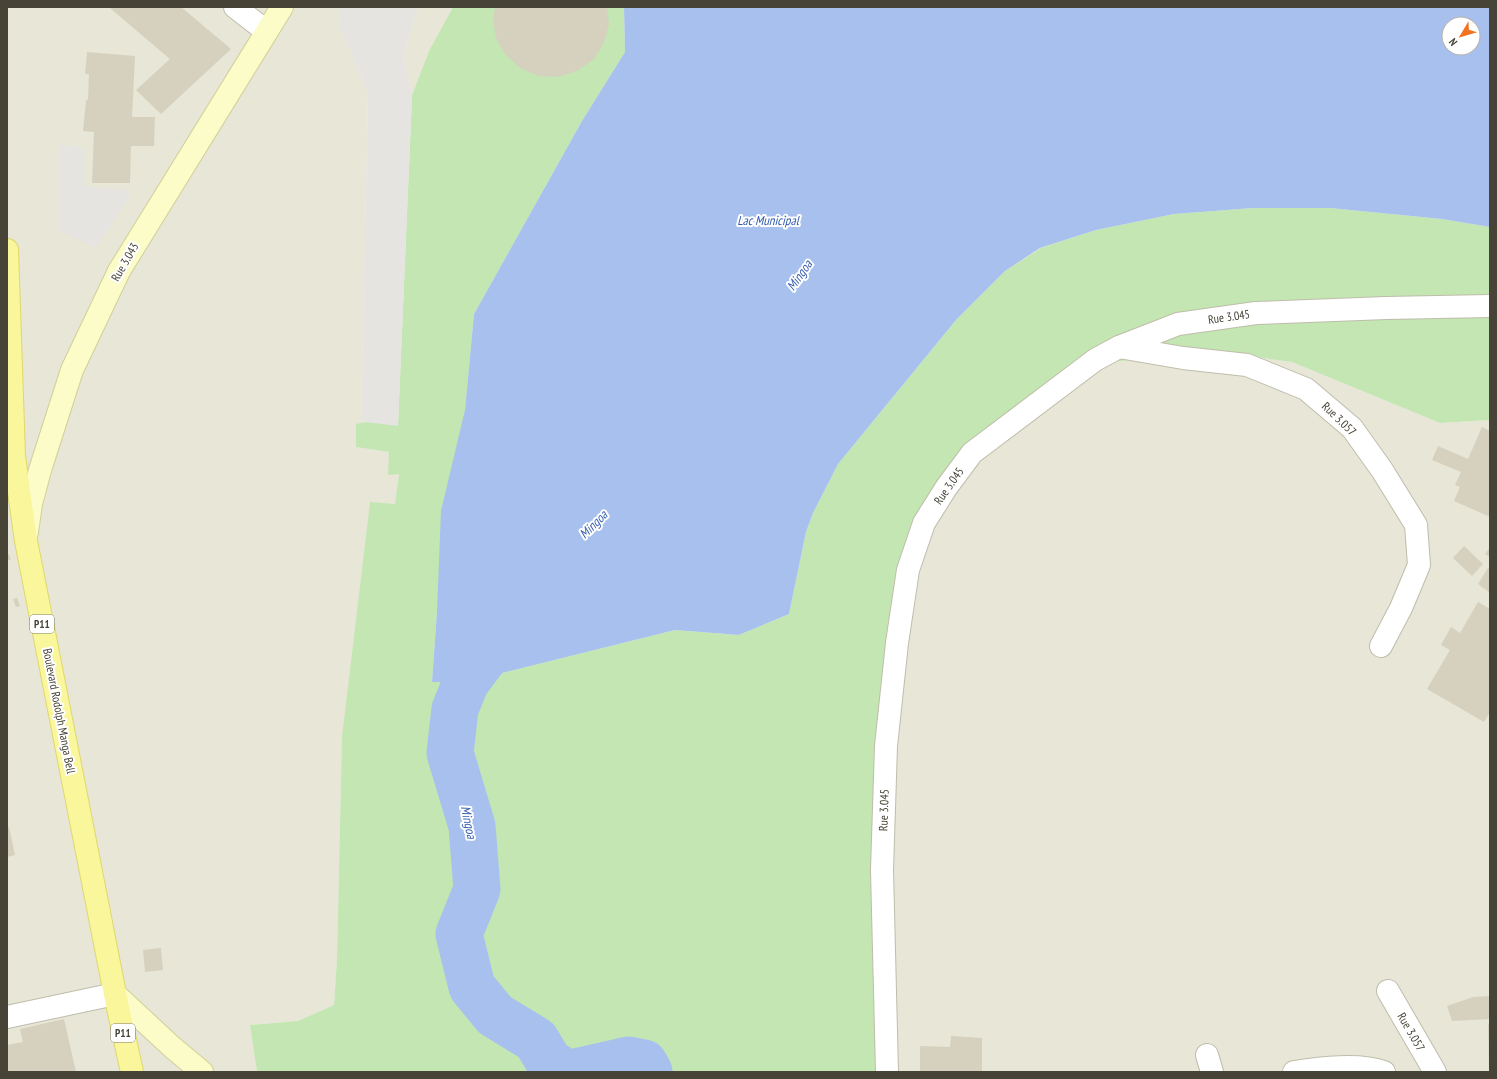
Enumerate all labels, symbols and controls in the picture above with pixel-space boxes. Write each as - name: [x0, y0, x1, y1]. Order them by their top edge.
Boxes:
- north arrow: [1441, 16, 1481, 56]
- text: N: [1446, 35, 1460, 49]
- water label: Lac Municipal: [737, 212, 801, 229]
- street label: Rue 3.043: [108, 240, 142, 284]
- water label: Mingoa: [783, 256, 816, 294]
- street label: Rue 3.045: [1207, 306, 1251, 327]
- street label: Rue 3.057: [1319, 399, 1360, 439]
- street label: Rue 3.045: [930, 464, 967, 507]
- water label: Mingoa: [576, 506, 612, 542]
- road number: P11: [30, 615, 54, 633]
- street label: Boulevard Rodolph Manga Bell: [40, 647, 79, 775]
- street label: Rue 3.045: [875, 789, 892, 831]
- water label: Mingoa: [457, 804, 480, 841]
- street label: Rue 3.057: [1394, 1010, 1428, 1054]
- road number: P11: [111, 1024, 135, 1042]

